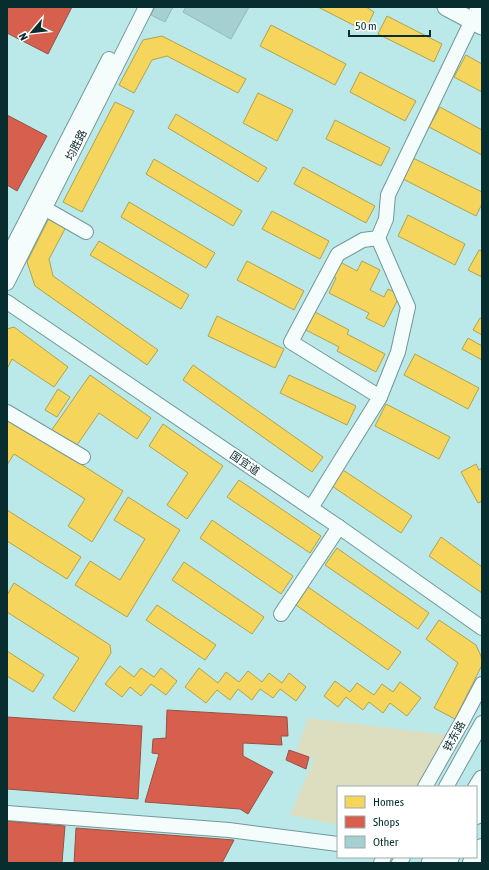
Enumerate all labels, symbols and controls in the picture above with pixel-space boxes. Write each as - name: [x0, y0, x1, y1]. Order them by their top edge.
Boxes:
- north arrow: [12, 12, 52, 52]
- scale bar: [349, 12, 430, 38]
- text: 50 m: [355, 19, 377, 33]
- text: N: [16, 31, 30, 42]
- street label: 均胜路: [63, 128, 89, 162]
- street label: 国宜道: [228, 449, 262, 477]
- street label: 铁东路: [441, 719, 467, 753]
- legend: [337, 786, 477, 858]
- text: Homes: [373, 795, 404, 809]
- text: Shops: [373, 815, 399, 829]
- text: Other: [373, 835, 399, 849]

